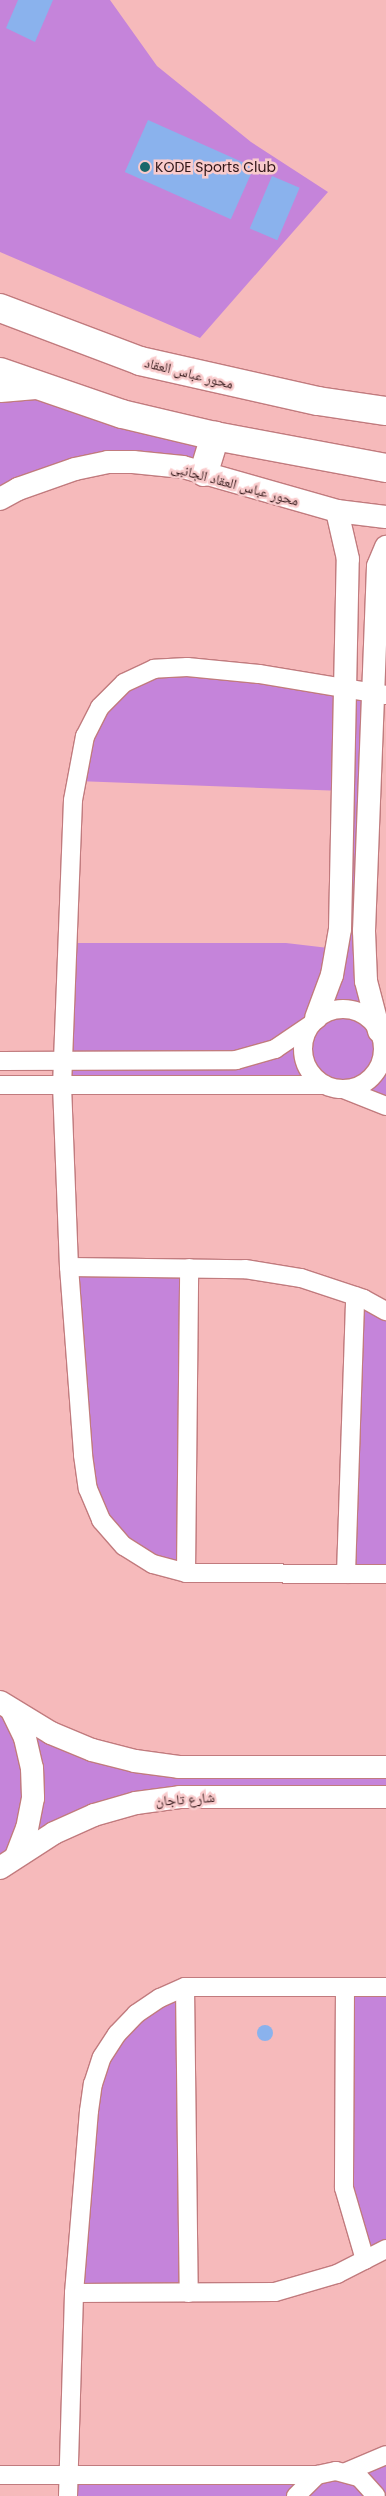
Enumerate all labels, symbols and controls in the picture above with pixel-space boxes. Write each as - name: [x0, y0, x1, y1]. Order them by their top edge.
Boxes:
- place label: KODE Sports Club: [155, 159, 276, 175]
- marker: KODE Sports Club: [139, 161, 151, 173]
- street label: محور عباس العقاد: [143, 354, 235, 392]
- street label: محور عباس العقاد الجانبى: [169, 459, 301, 509]
- street label: شارع تاجان: [155, 1789, 215, 1809]

